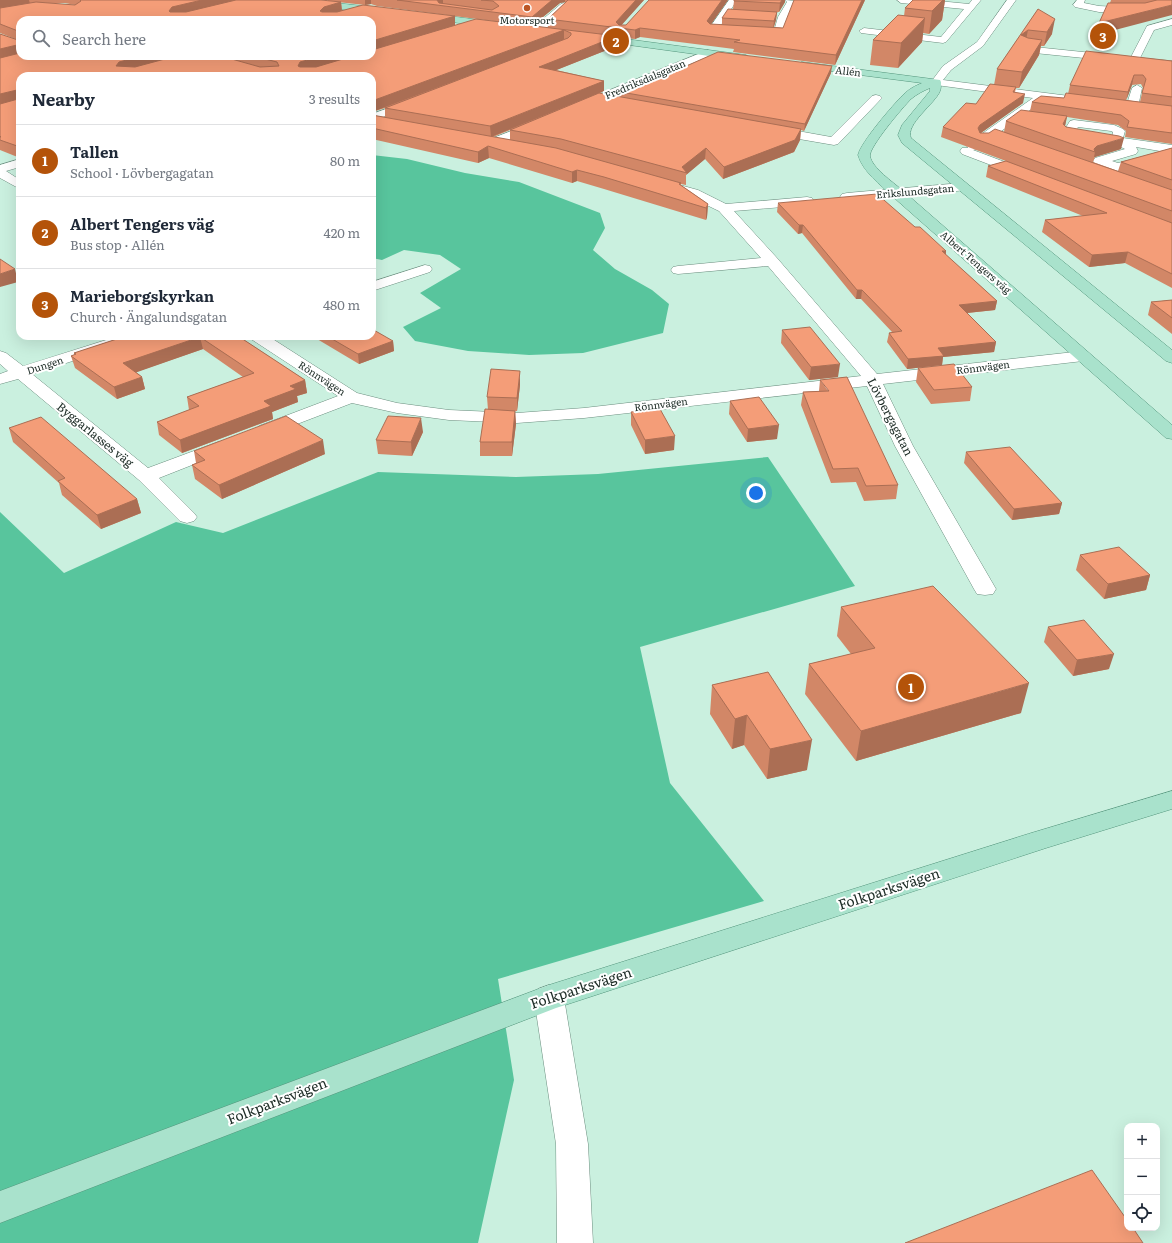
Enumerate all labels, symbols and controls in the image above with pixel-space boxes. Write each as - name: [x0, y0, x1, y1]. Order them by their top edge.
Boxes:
- marker: Motorsport: [522, 3, 532, 13]
- place label: Motorsport: [499, 12, 555, 27]
- search box: [16, 16, 376, 60]
- pin: 3: [1090, 21, 1116, 51]
- pin: 2: [603, 26, 629, 56]
- icon: search: [30, 27, 52, 49]
- text: Search here: [62, 27, 146, 50]
- street label: Fredriksdalsgatan: [602, 55, 688, 102]
- street label: Allén: [834, 61, 862, 80]
- text: Nearby: [32, 86, 95, 111]
- text: 3 results: [309, 89, 360, 108]
- text: Tallen: [70, 140, 119, 163]
- text: 1: [42, 151, 48, 170]
- text: 80 m: [330, 151, 360, 170]
- text: School · Lövbergagatan: [70, 163, 214, 182]
- street label: Erikslundsgatan: [875, 180, 955, 201]
- text: Albert Tengers väg: [70, 212, 214, 235]
- text: 2: [42, 223, 48, 242]
- text: 420 m: [324, 223, 360, 242]
- street label: Albert Tengers väg: [938, 227, 1015, 297]
- text: Bus stop · Allén: [70, 235, 165, 254]
- text: Marieborgskyrkan: [70, 284, 214, 307]
- text: 3: [41, 295, 49, 314]
- text: 480 m: [323, 295, 360, 314]
- text: Church · Ängalundsgatan: [70, 307, 227, 326]
- street label: Dungen: [25, 351, 65, 377]
- street label: Rönnvägen: [955, 356, 1011, 377]
- street label: Rönnvägen: [296, 357, 349, 399]
- street label: Lövbergagatan: [864, 375, 918, 459]
- street label: Rönnvägen: [633, 393, 689, 414]
- street label: Byggarlasses väg: [53, 397, 138, 471]
- your location: [746, 483, 766, 503]
- pin: 1: [898, 672, 924, 702]
- street label: Folkparksvägen: [835, 862, 942, 914]
- street label: Folkparksvägen: [527, 961, 634, 1013]
- street label: Folkparksvägen: [224, 1072, 330, 1128]
- map controls: [1124, 1123, 1160, 1231]
- button: +: [1124, 1123, 1160, 1159]
- button: −: [1124, 1159, 1160, 1195]
- button: locate: [1124, 1195, 1160, 1231]

